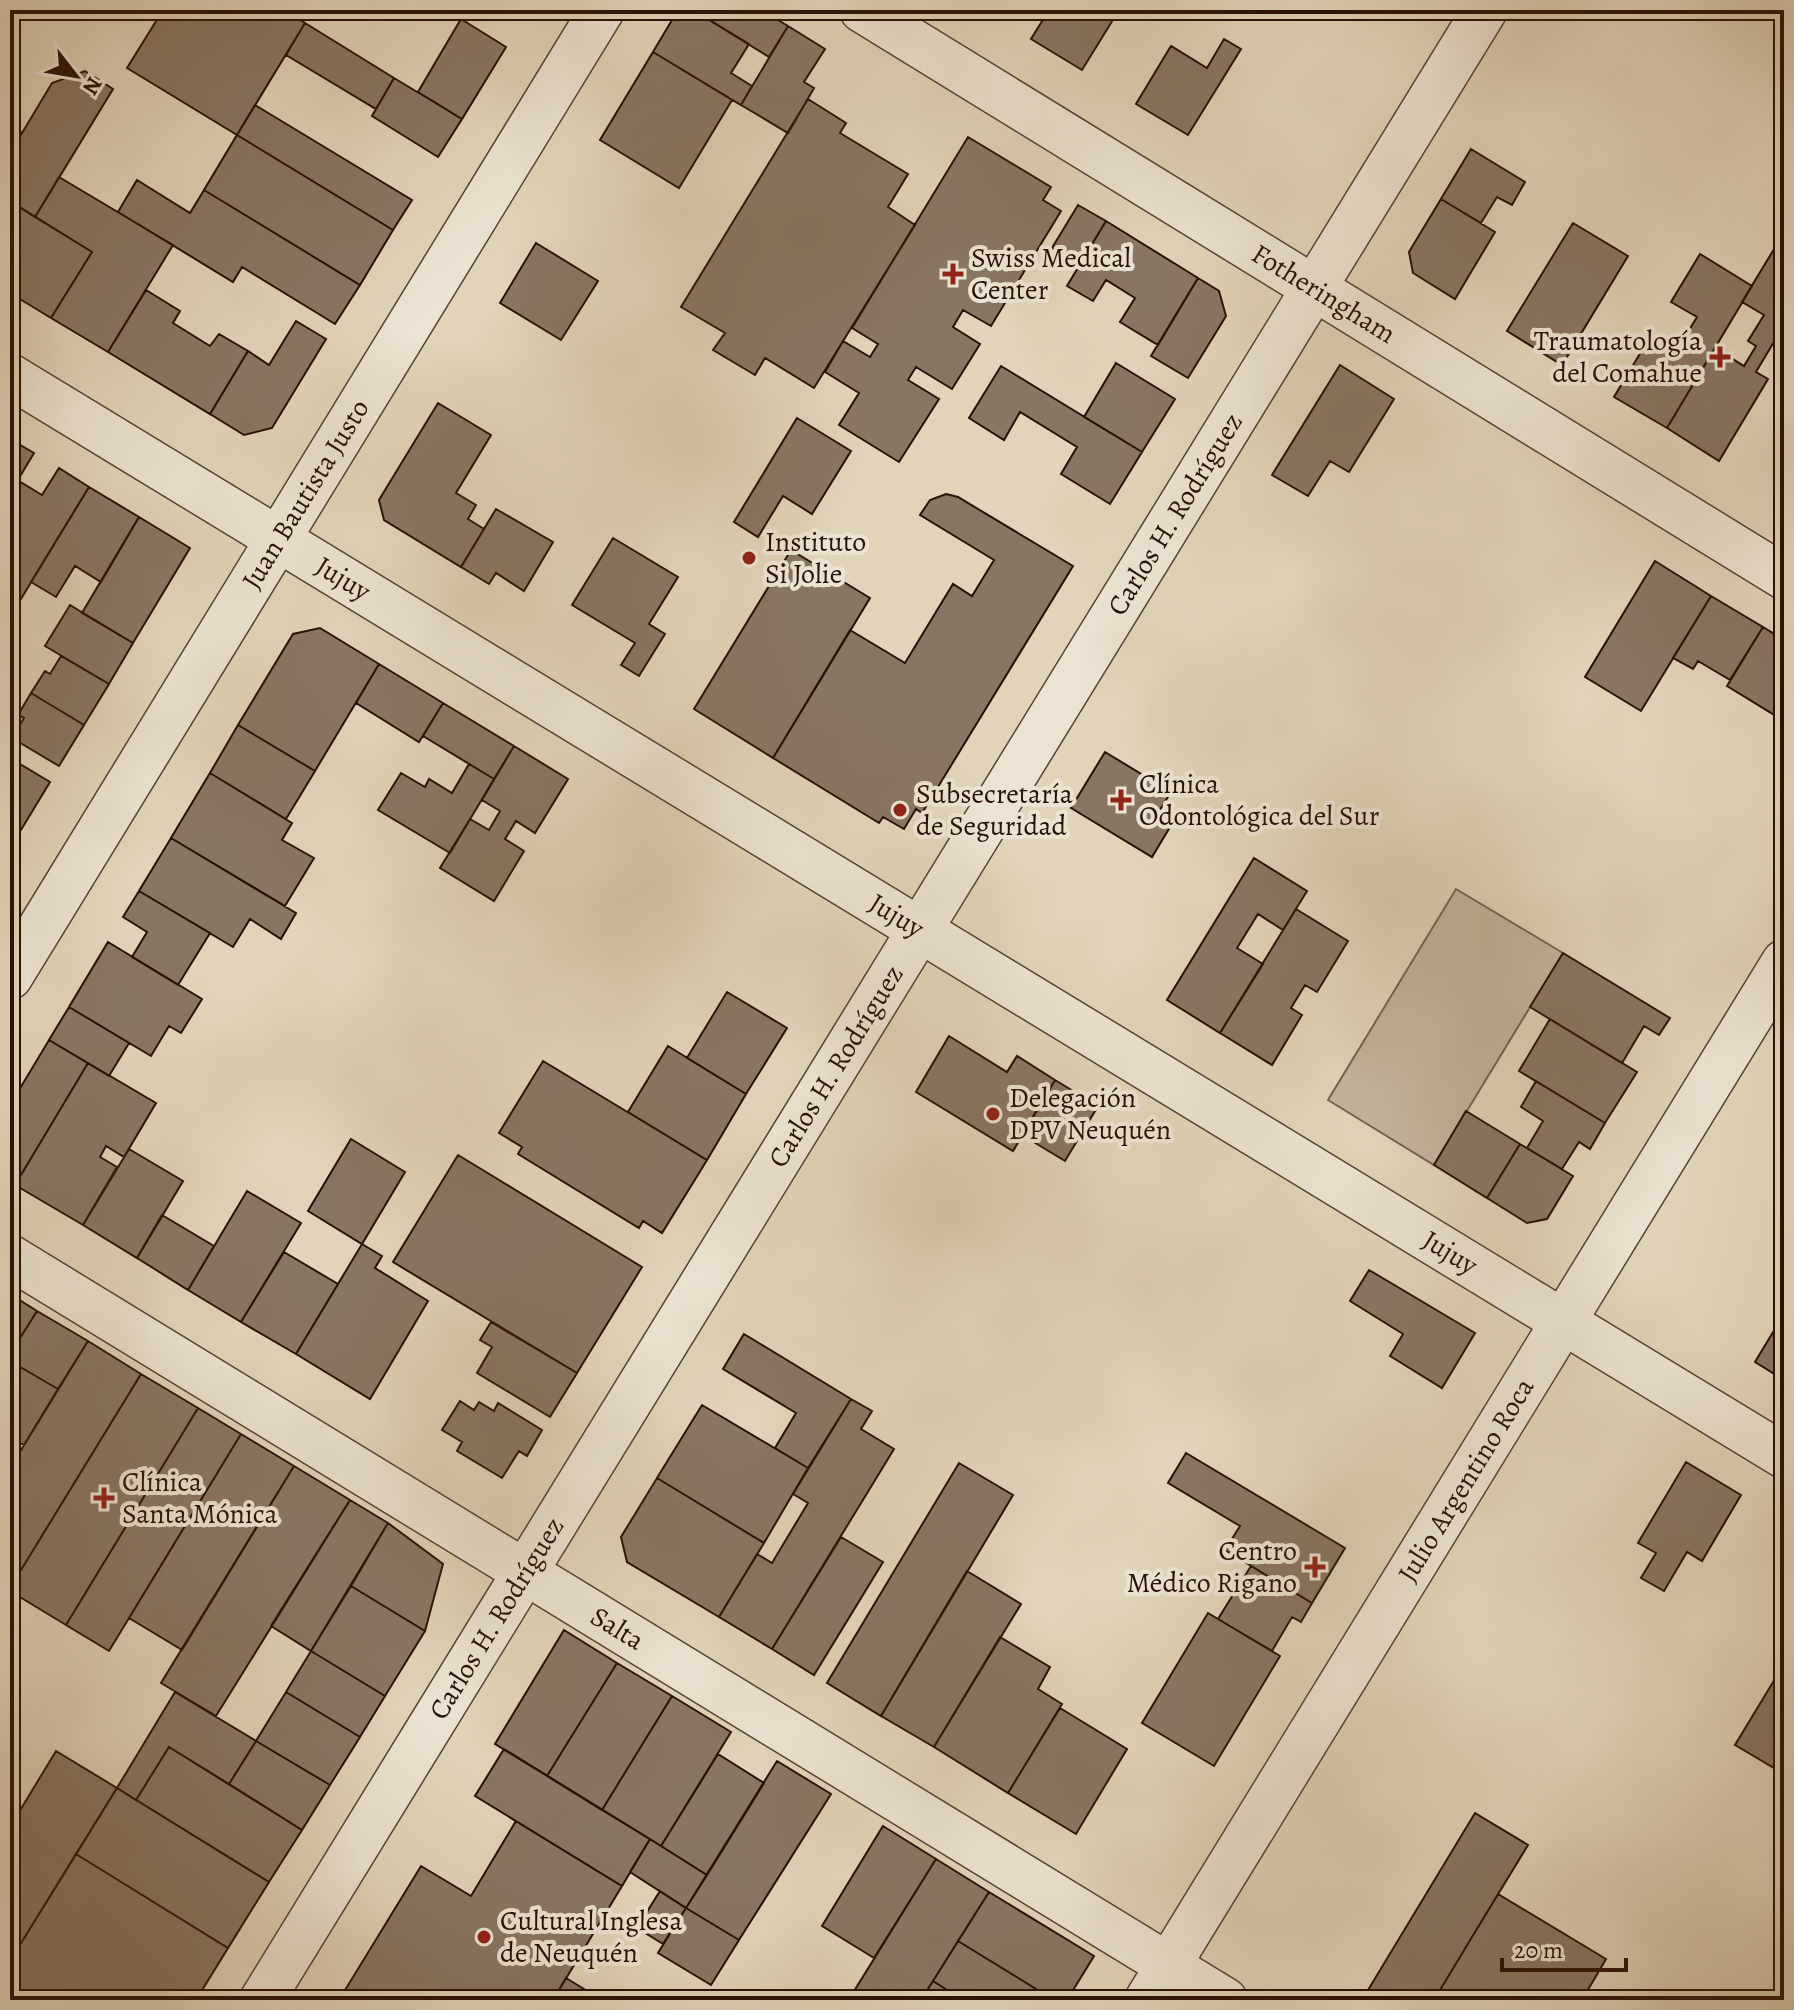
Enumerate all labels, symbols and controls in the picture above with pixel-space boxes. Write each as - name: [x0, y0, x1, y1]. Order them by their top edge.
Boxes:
- north arrow: [36, 36, 116, 116]
- text: N: [75, 71, 109, 100]
- street label: Fotheringham: [1244, 235, 1403, 353]
- place label: Swiss Medical Center: [971, 239, 1131, 309]
- marker: Swiss Medical Center: [942, 263, 964, 285]
- place label: Traumatología del Comahue: [1534, 322, 1702, 392]
- marker: Traumatología del Comahue: [1709, 346, 1731, 368]
- street label: Juan Bautista Justo: [233, 392, 378, 597]
- street label: Carlos H. Rodríguez: [1098, 406, 1252, 623]
- place label: Instituto Si Jolie: [765, 523, 866, 593]
- street label: Jujuy: [308, 547, 378, 610]
- marker: Instituto Si Jolie: [740, 549, 758, 567]
- place label: Clínica Odontológica del Sur: [1139, 765, 1380, 835]
- place label: Subsecretaría de Seguridad: [916, 775, 1073, 845]
- marker: Clínica Odontológica del Sur: [1110, 789, 1132, 811]
- marker: Subsecretaría de Seguridad: [891, 801, 909, 819]
- street label: Jujuy: [862, 884, 932, 947]
- street label: Carlos H. Rodríguez: [759, 958, 913, 1175]
- place label: Delegación DPV Neuquén: [1009, 1079, 1171, 1149]
- marker: Delegación DPV Neuquén: [984, 1105, 1002, 1123]
- street label: Jujuy: [1415, 1221, 1485, 1284]
- street label: Julio Argentino Roca: [1389, 1371, 1543, 1589]
- place label: Clínica Santa Mónica: [122, 1463, 278, 1533]
- marker: Clínica Santa Mónica: [93, 1487, 115, 1509]
- street label: Carlos H. Rodríguez: [420, 1510, 573, 1727]
- place label: Centro Médico Rigano: [1127, 1532, 1297, 1602]
- marker: Centro Médico Rigano: [1304, 1556, 1326, 1578]
- street label: Salta: [583, 1598, 651, 1659]
- place label: Cultural Inglesa de Neuquén: [500, 1902, 683, 1972]
- scale bar: [1502, 1922, 1626, 1972]
- marker: Cultural Inglesa de Neuquén: [475, 1928, 493, 1946]
- text: 20 m: [1514, 1934, 1563, 1966]

